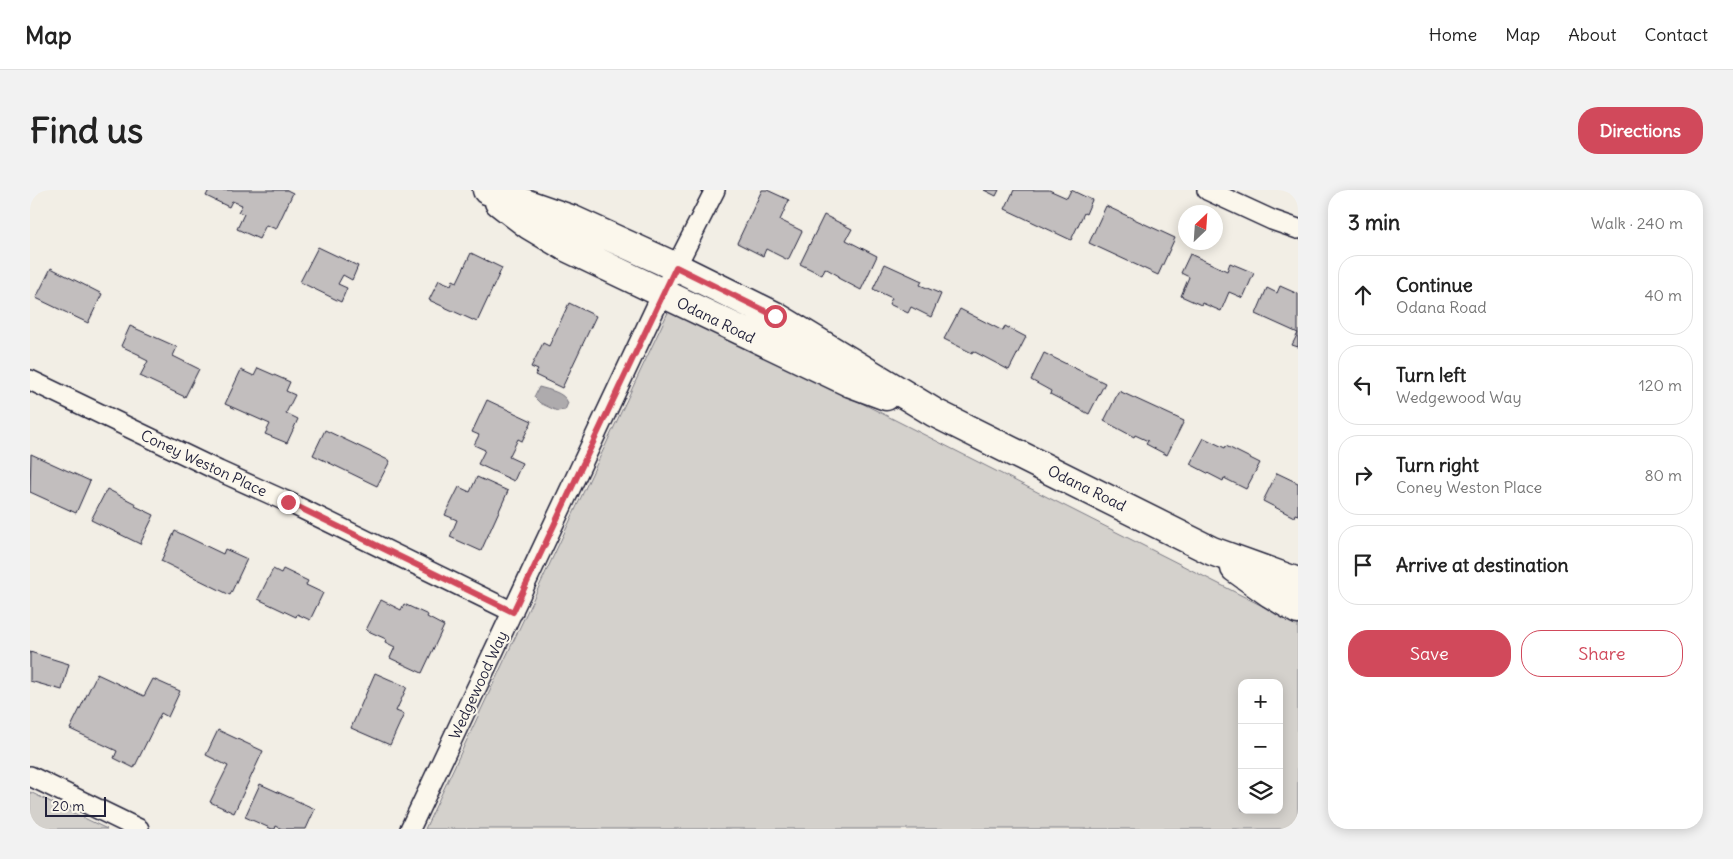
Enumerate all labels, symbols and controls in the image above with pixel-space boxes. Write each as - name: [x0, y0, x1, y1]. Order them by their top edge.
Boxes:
- text: Map: [25, 20, 72, 50]
- text: Home: [1429, 23, 1477, 46]
- text: Map: [1505, 23, 1540, 46]
- text: About: [1568, 23, 1616, 46]
- text: Contact: [1644, 23, 1708, 46]
- button: Directions: [1578, 107, 1703, 154]
- text: Find us: [30, 108, 143, 152]
- north arrow: [1178, 205, 1223, 250]
- text: 3 min: [1348, 209, 1400, 236]
- text: Walk · 240 m: [1591, 213, 1683, 233]
- text: Continue: [1396, 273, 1473, 297]
- icon: ahead: [1349, 281, 1377, 309]
- text: 40 m: [1644, 285, 1682, 305]
- street label: Odana Road: [674, 293, 759, 347]
- text: Odana Road: [1396, 297, 1487, 317]
- route start: [764, 305, 787, 328]
- text: Turn left: [1396, 363, 1466, 387]
- icon: left: [1349, 371, 1377, 399]
- text: 120 m: [1639, 375, 1682, 395]
- text: Wedgewood Way: [1396, 387, 1521, 407]
- street label: Coney Weston Place: [138, 425, 270, 501]
- text: Turn right: [1396, 453, 1479, 477]
- street label: Odana Road: [1045, 461, 1130, 515]
- icon: right: [1349, 461, 1377, 489]
- text: 80 m: [1644, 465, 1682, 485]
- text: Coney Weston Place: [1396, 477, 1542, 497]
- route end: [277, 491, 300, 514]
- icon: arrive: [1349, 551, 1377, 579]
- text: Arrive at destination: [1396, 553, 1569, 577]
- street label: Wedgewood Way: [445, 628, 511, 742]
- button: Save: [1348, 630, 1511, 677]
- button: Share: [1521, 630, 1683, 677]
- map controls: [1238, 679, 1283, 814]
- button: +: [1238, 679, 1283, 724]
- button: −: [1238, 724, 1283, 769]
- button: layers: [1238, 769, 1283, 814]
- scale bar: [45, 794, 106, 817]
- text: 20 m: [52, 797, 85, 815]

